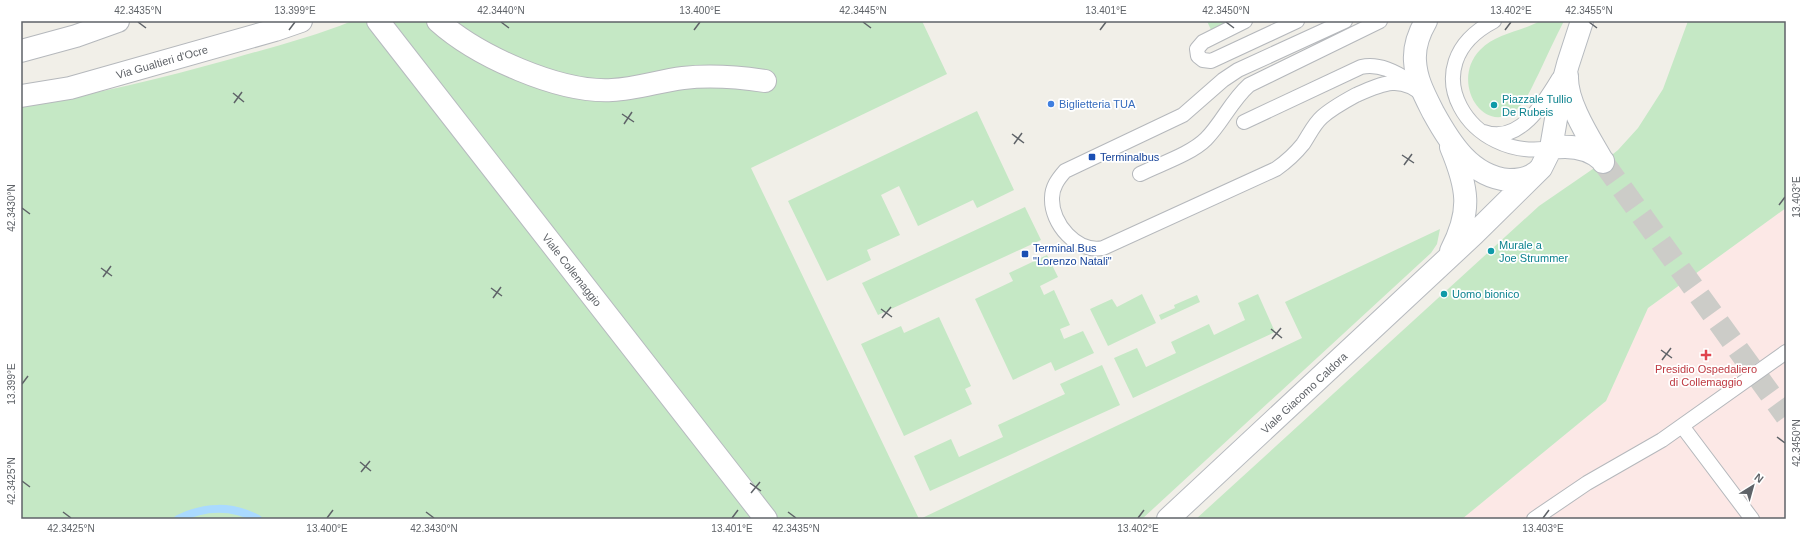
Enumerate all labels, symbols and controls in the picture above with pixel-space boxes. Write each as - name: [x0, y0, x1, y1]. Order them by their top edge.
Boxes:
- text: 42.3435°N: [114, 5, 162, 16]
- text: 13.399°E: [274, 5, 316, 16]
- text: 42.3440°N: [477, 5, 525, 16]
- text: 13.400°E: [679, 5, 721, 16]
- text: 42.3445°N: [839, 5, 887, 16]
- text: 13.401°E: [1085, 5, 1127, 16]
- text: 42.3450°N: [1202, 5, 1250, 16]
- text: 13.402°E: [1490, 5, 1532, 16]
- text: 42.3455°N: [1565, 5, 1613, 16]
- street label: Via Gualtieri d'Ocre: [115, 43, 209, 81]
- place label: Piazzale Tullio De Rubeis: [1502, 93, 1572, 118]
- place label: Biglietteria TUA: [1059, 98, 1136, 110]
- marker: Biglietteria TUA: [1046, 99, 1056, 109]
- marker: Piazzale Tullio De Rubeis: [1489, 100, 1499, 110]
- place label: Terminalbus: [1100, 151, 1160, 163]
- marker: Terminalbus: [1087, 152, 1097, 162]
- text: 13.403°E: [1791, 176, 1802, 218]
- text: 42.3430°N: [6, 184, 17, 232]
- street label: Viale Collemaggio: [540, 231, 604, 309]
- place label: Murale a Joe Strummer: [1499, 239, 1568, 264]
- place label: Terminal Bus "Lorenzo Natali": [1033, 242, 1112, 267]
- marker: Murale a Joe Strummer: [1486, 246, 1496, 256]
- marker: Terminal Bus "Lorenzo Natali": [1020, 249, 1030, 259]
- place label: Uomo bionico: [1452, 288, 1519, 300]
- marker: Uomo bionico: [1439, 289, 1449, 299]
- marker: Presidio Ospedaliero di Collemaggio: [1700, 349, 1712, 361]
- street label: Viale Giacomo Caldora: [1259, 350, 1350, 436]
- text: 13.399°E: [6, 363, 17, 405]
- place label: Presidio Ospedaliero di Collemaggio: [1655, 363, 1757, 388]
- text: 42.3450°N: [1791, 419, 1802, 467]
- text: 42.3425°N: [6, 457, 17, 505]
- north arrow: [1733, 466, 1773, 506]
- text: N: [1752, 471, 1766, 485]
- text: 42.3425°N: [47, 523, 95, 534]
- text: 13.400°E: [306, 523, 348, 534]
- text: 42.3430°N: [410, 523, 458, 534]
- text: 13.401°E: [711, 523, 753, 534]
- text: 42.3435°N: [772, 523, 820, 534]
- text: 13.402°E: [1117, 523, 1159, 534]
- text: 13.403°E: [1522, 523, 1564, 534]

